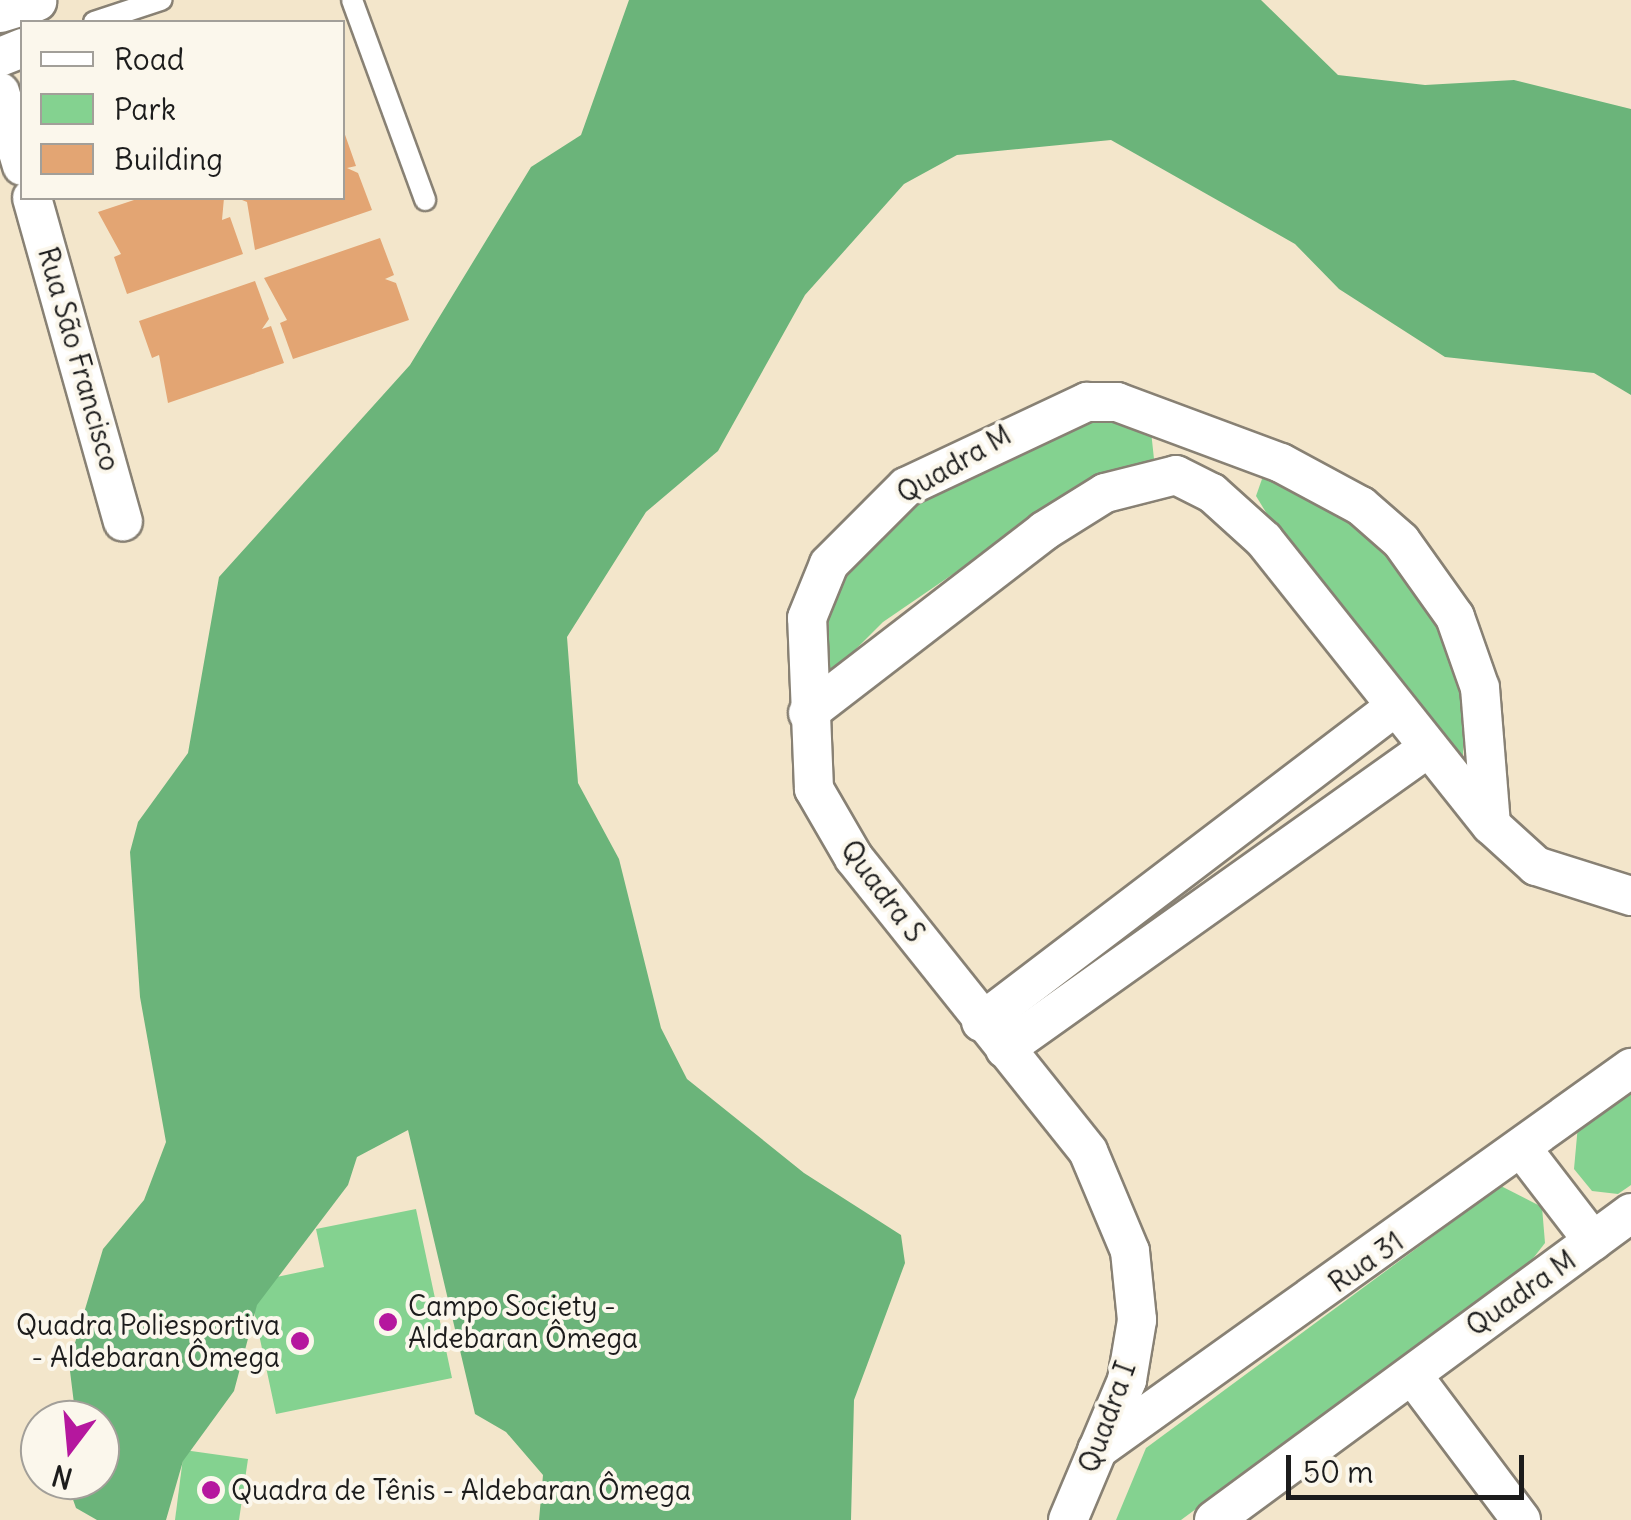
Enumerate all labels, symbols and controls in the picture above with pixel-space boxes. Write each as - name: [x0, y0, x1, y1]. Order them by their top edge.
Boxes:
- legend: [20, 20, 345, 200]
- text: Road: [114, 40, 184, 78]
- text: Park: [114, 90, 176, 128]
- text: Building: [114, 140, 223, 178]
- street label: Rua São Francisco: [31, 243, 127, 475]
- street label: Quadra M: [891, 418, 1017, 510]
- street label: Quadra S: [834, 833, 932, 949]
- street label: Rua 31: [1322, 1224, 1410, 1300]
- street label: Quadra M: [1460, 1243, 1582, 1343]
- place label: Campo Society - Aldebaran Ômega: [408, 1289, 638, 1355]
- place label: Quadra Poliesportiva - Aldebaran Ômega: [16, 1308, 280, 1374]
- marker: Campo Society - Aldebaran Ômega: [377, 1311, 399, 1333]
- marker: Quadra Poliesportiva - Aldebaran Ômega: [289, 1330, 311, 1352]
- street label: Quadra I: [1071, 1357, 1143, 1477]
- north arrow: [20, 1400, 120, 1500]
- scale bar: [1291, 1435, 1528, 1497]
- text: 50 m: [1303, 1453, 1373, 1491]
- text: N: [48, 1457, 77, 1497]
- place label: Quadra de Tênis - Aldebaran Ômega: [231, 1473, 691, 1507]
- marker: Quadra de Tênis - Aldebaran Ômega: [200, 1479, 222, 1501]

